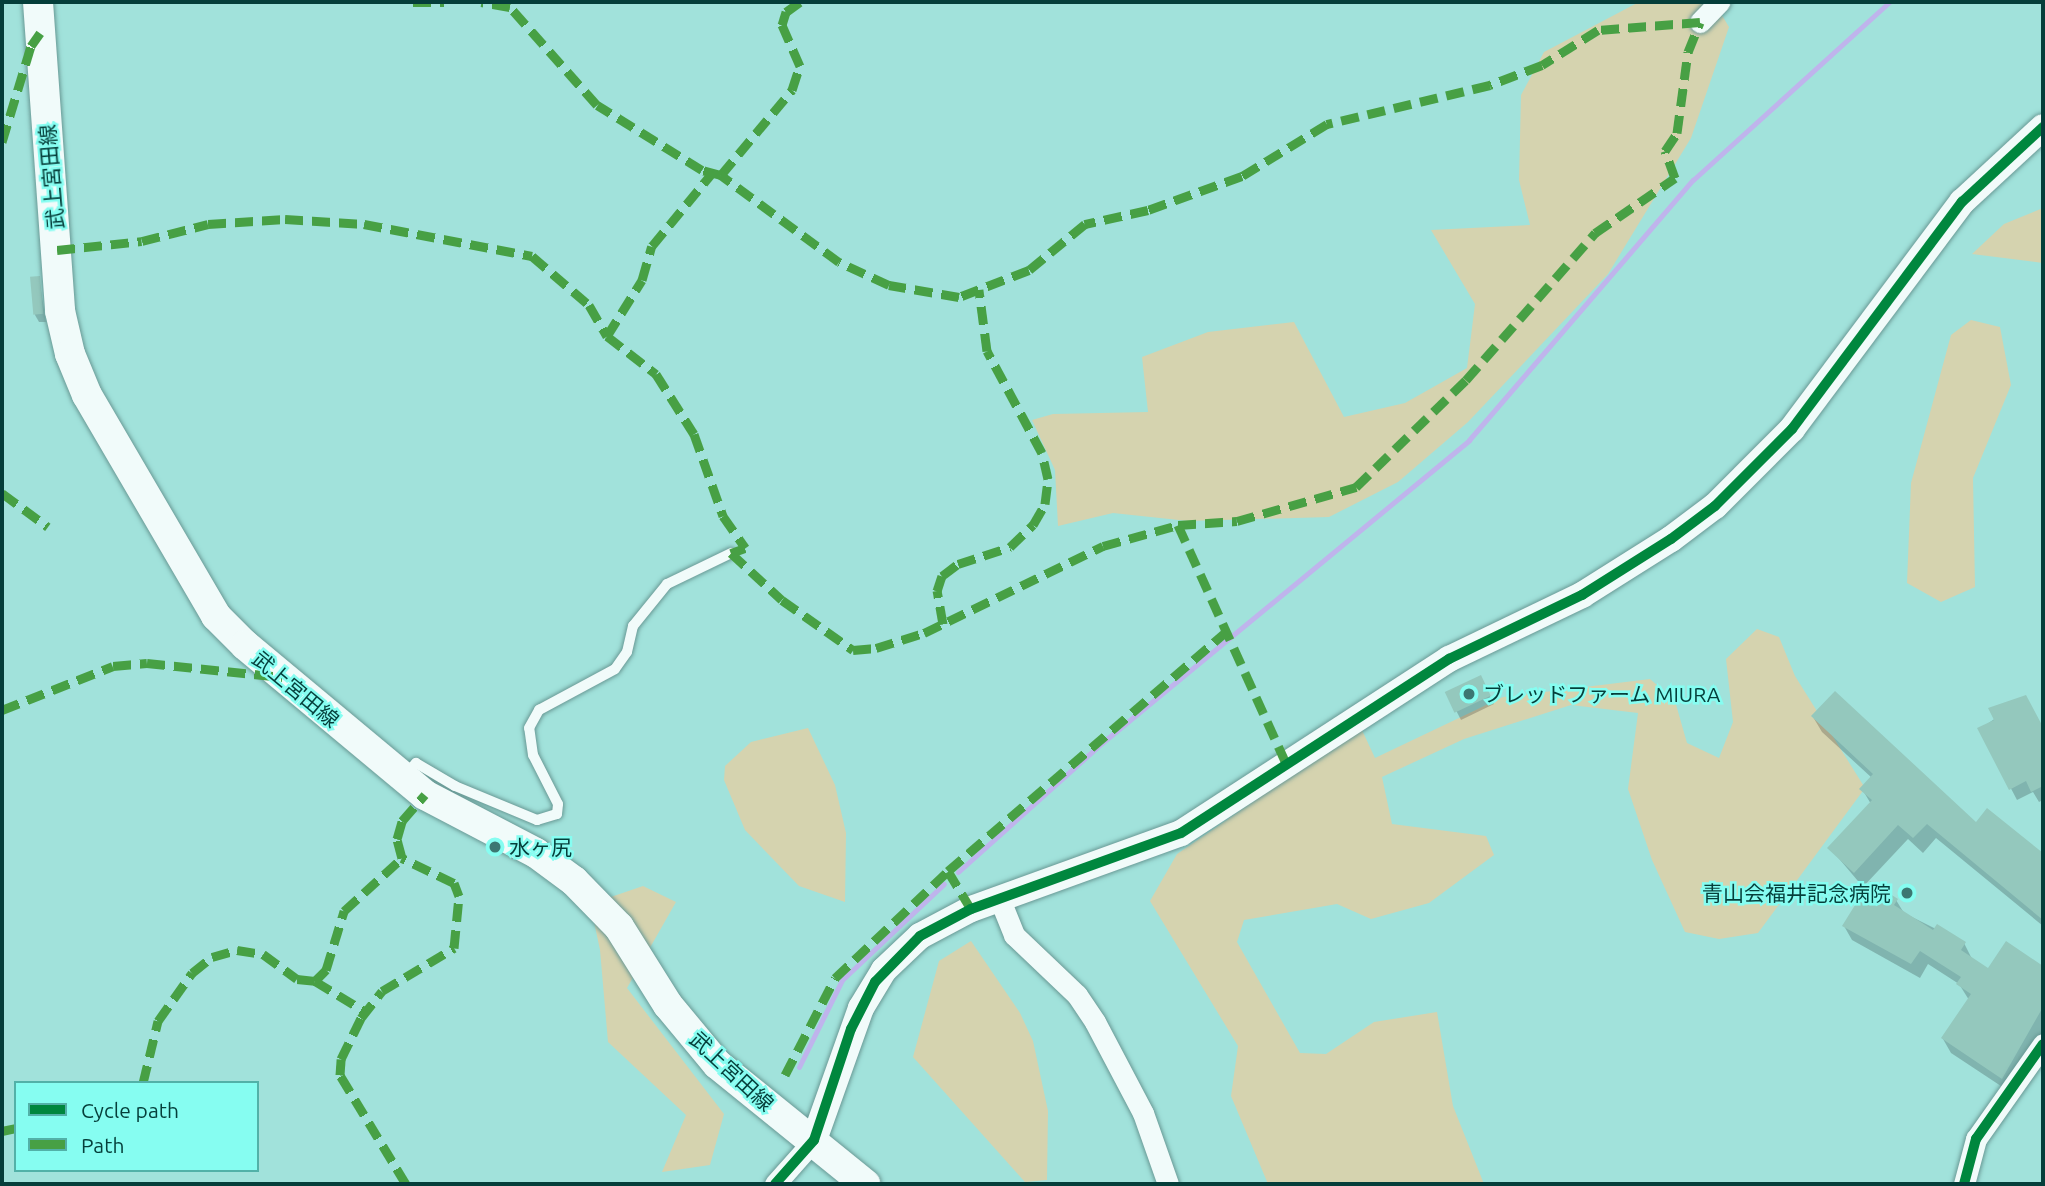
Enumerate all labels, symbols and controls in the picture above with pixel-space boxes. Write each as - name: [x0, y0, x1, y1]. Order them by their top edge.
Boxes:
- street label: 武上宮田線: [34, 124, 68, 230]
- street label: 武上宮田線: [248, 646, 344, 732]
- place label: ブレッドファーム MIURA: [1483, 681, 1721, 707]
- marker: ブレッドファーム MIURA: [1461, 686, 1477, 702]
- place label: 水ヶ尻: [509, 834, 572, 860]
- marker: 水ヶ尻: [487, 839, 503, 855]
- place label: 青山会福井記念病院: [1702, 880, 1891, 906]
- marker: 青山会福井記念病院: [1897, 883, 1917, 903]
- street label: 武上宮田線: [685, 1026, 779, 1116]
- legend: [14, 1081, 259, 1172]
- text: Cycle path: [81, 1098, 179, 1122]
- text: Path: [81, 1133, 124, 1157]

